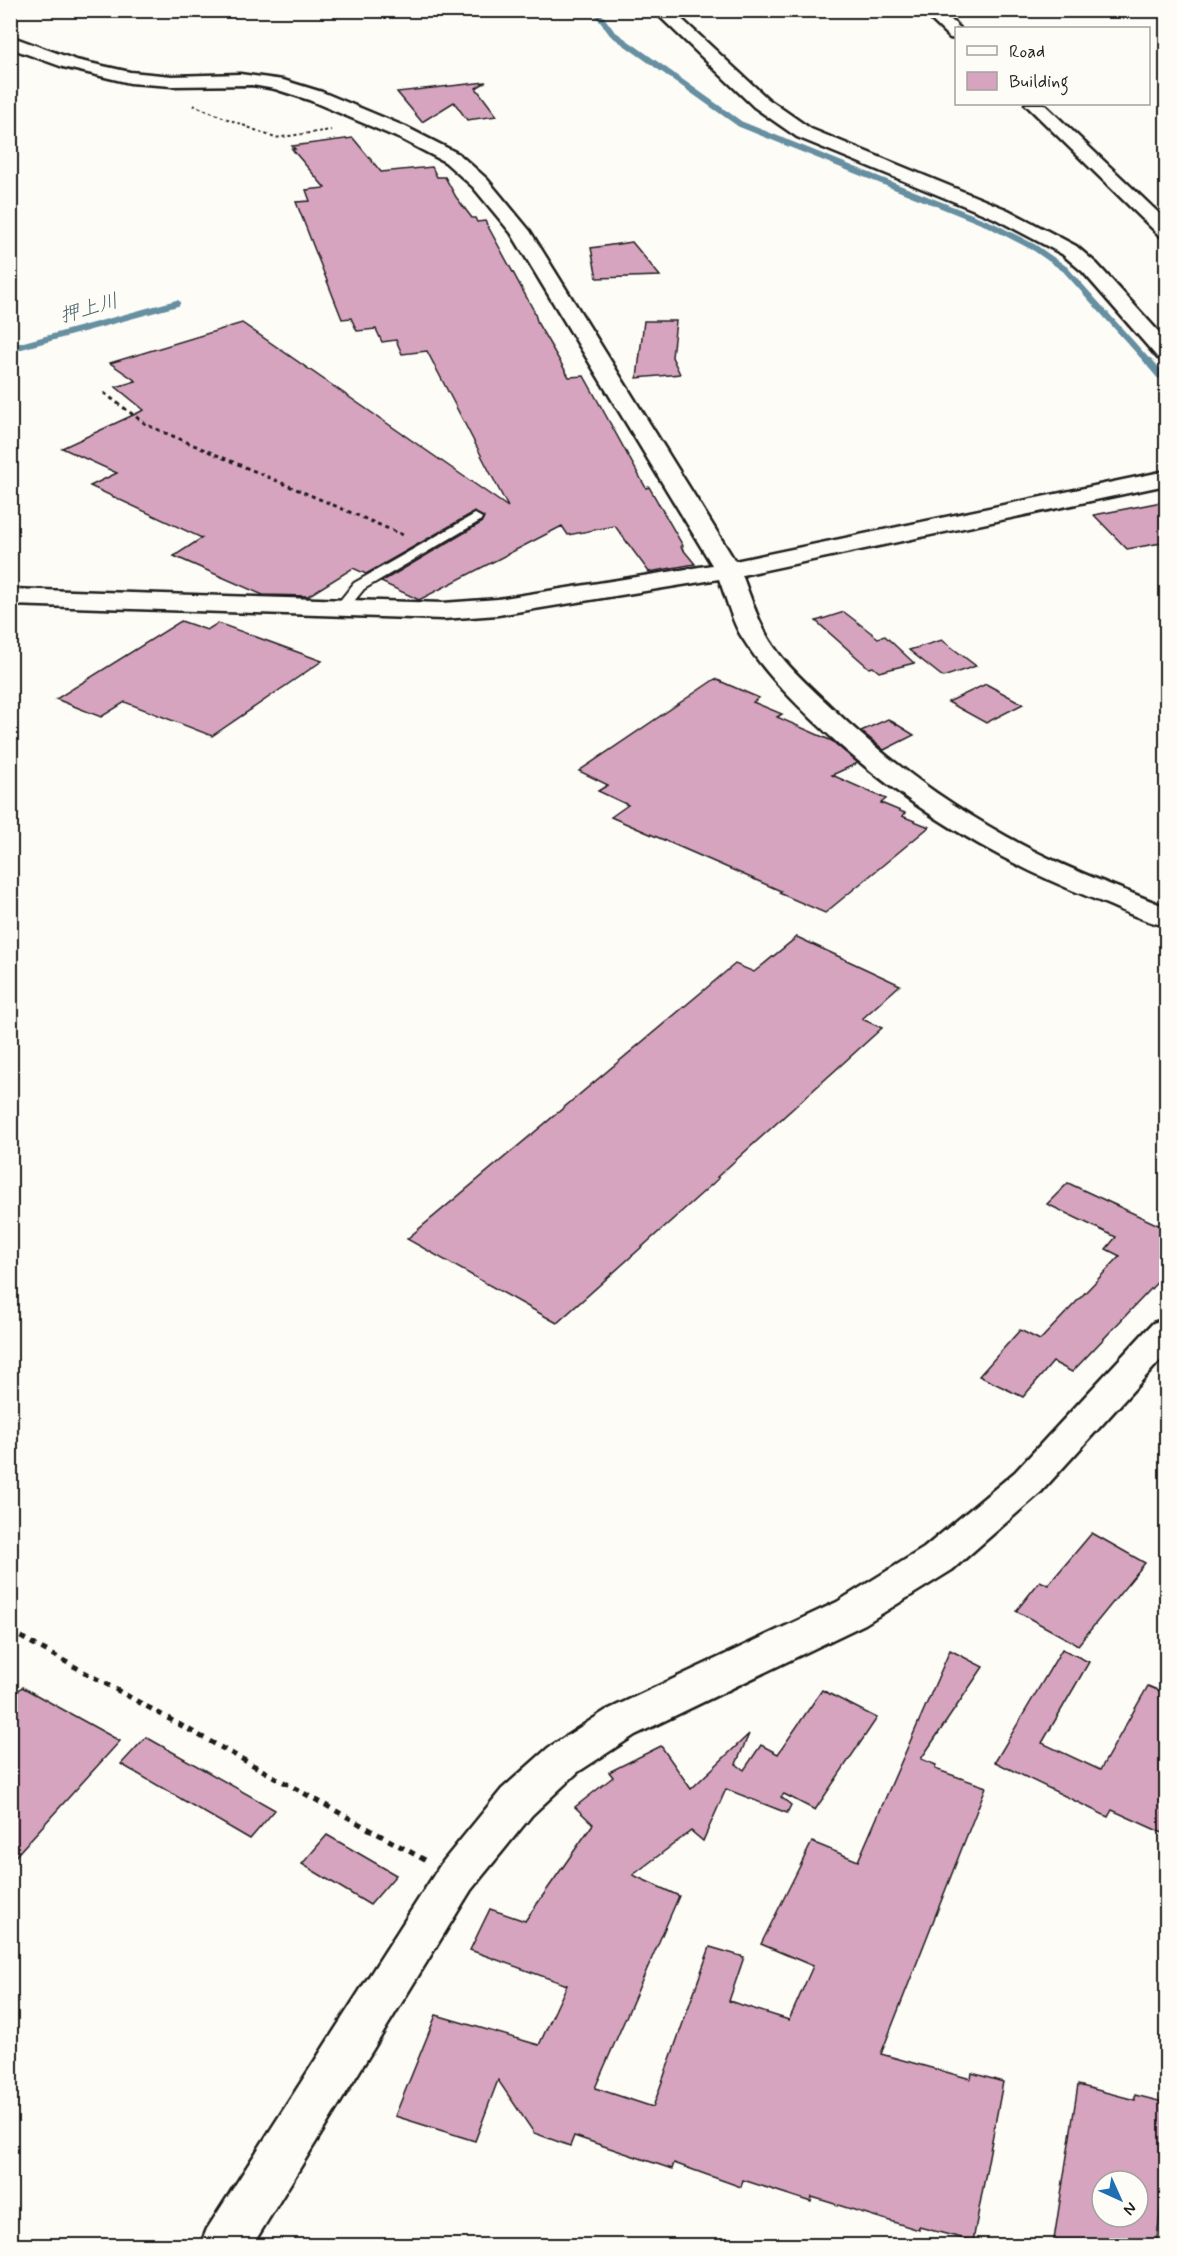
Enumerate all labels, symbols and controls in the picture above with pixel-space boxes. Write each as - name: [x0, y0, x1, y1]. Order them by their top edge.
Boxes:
- legend: [955, 27, 1150, 105]
- text: Road: [1009, 40, 1045, 64]
- text: Building: [1009, 70, 1069, 96]
- water label: 押上川: [56, 288, 122, 330]
- north arrow: [1090, 2169, 1150, 2229]
- text: N: [1118, 2197, 1141, 2220]

